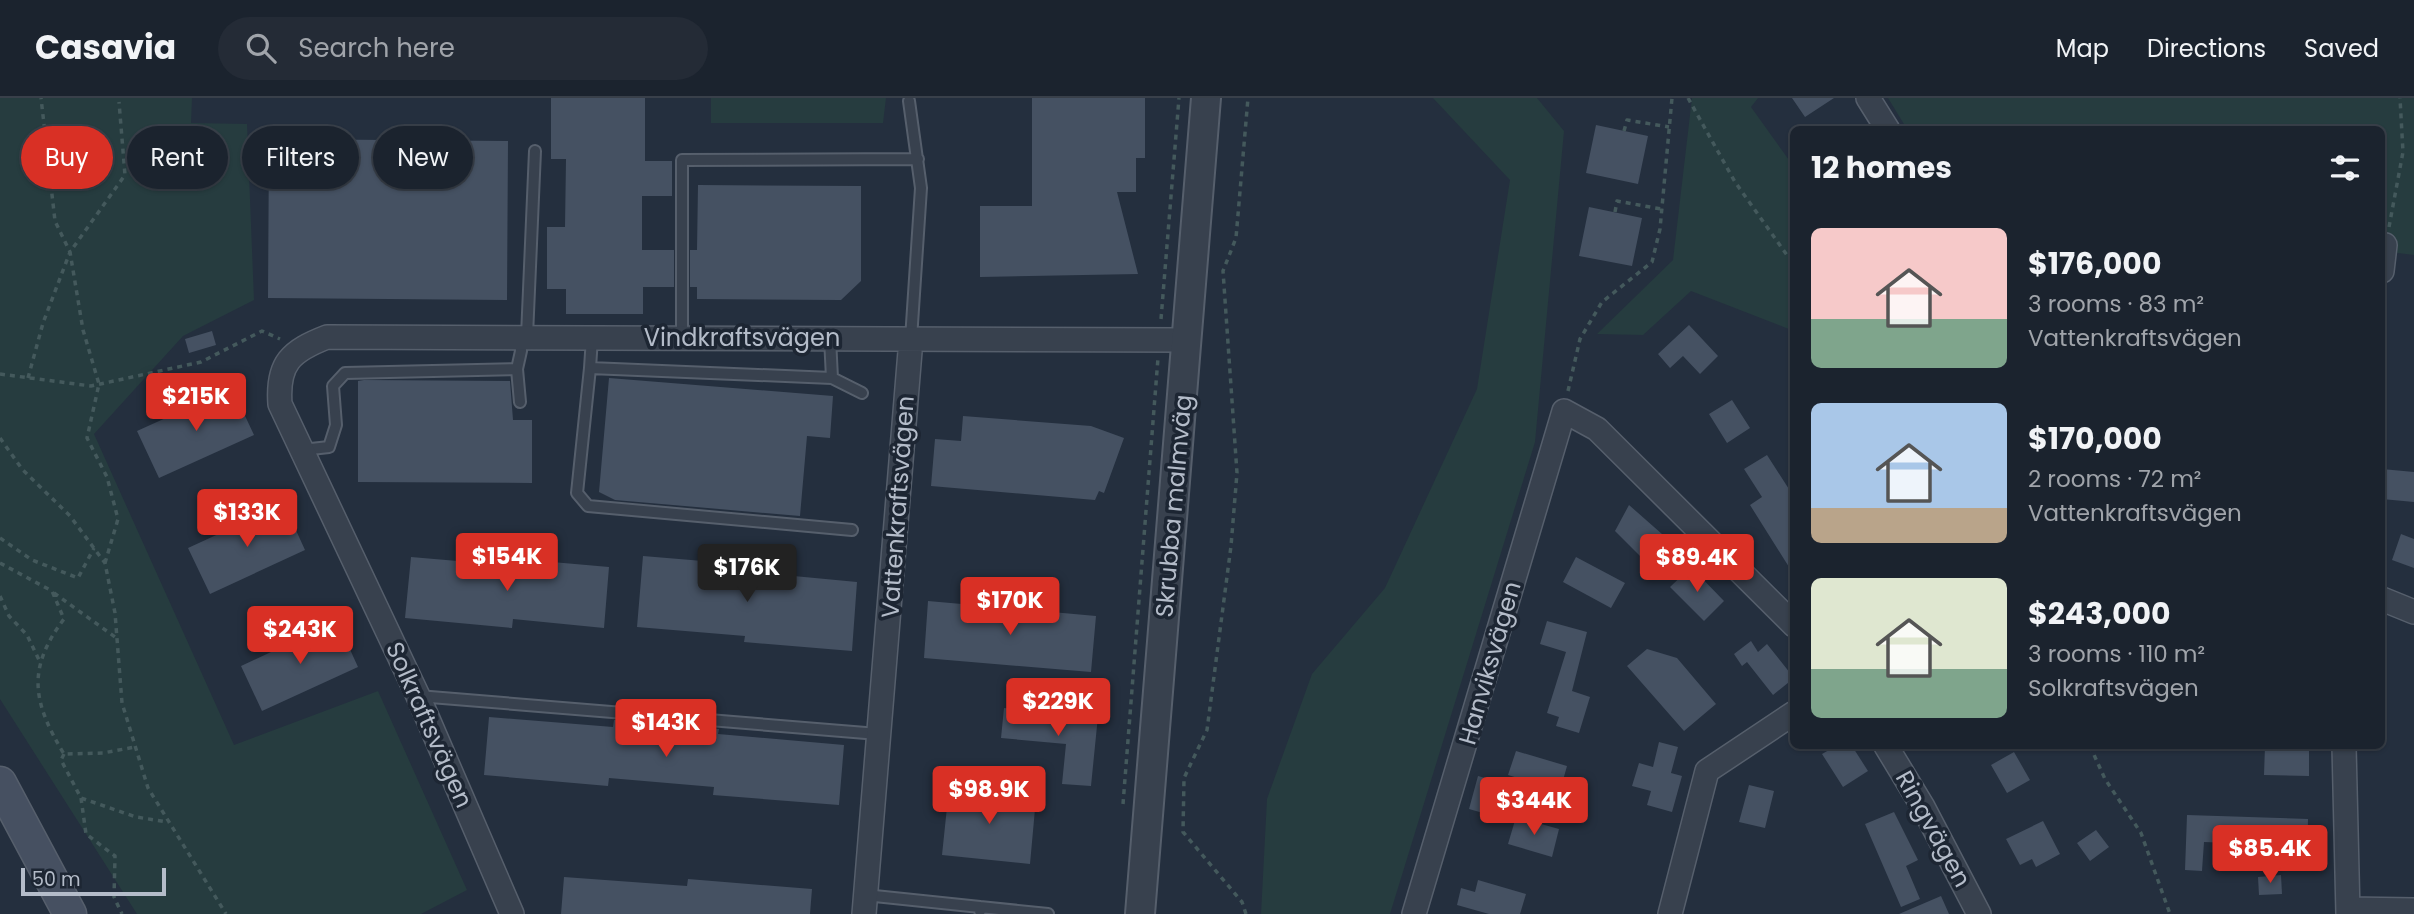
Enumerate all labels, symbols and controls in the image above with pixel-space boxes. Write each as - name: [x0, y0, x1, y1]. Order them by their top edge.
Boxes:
- search box: [218, 17, 708, 80]
- text: Casavia: [35, 24, 176, 71]
- icon: search: [242, 29, 280, 67]
- text: Search here: [298, 30, 455, 66]
- text: Map: [2056, 32, 2109, 65]
- text: Directions: [2147, 32, 2266, 65]
- text: Saved: [2304, 32, 2379, 65]
- chip: Buy: [21, 126, 113, 189]
- chip: Rent: [127, 126, 228, 189]
- chip: Filters: [242, 126, 359, 189]
- chip: New: [373, 126, 473, 189]
- text: 12 homes: [1811, 146, 1952, 189]
- icon: filters: [2326, 149, 2364, 187]
- text: $176,000: [2028, 242, 2161, 285]
- icon: home: [1867, 256, 1951, 340]
- text: 3 rooms · 83 m²: [2028, 288, 2204, 320]
- street label: Vindkraftsvägen: [644, 321, 840, 354]
- text: Vattenkraftsvägen: [2028, 322, 2242, 354]
- pin: $215K: [147, 374, 245, 433]
- text: $215K: [162, 380, 230, 412]
- street label: Skrubba malmväg: [1147, 393, 1200, 619]
- street label: Vattenkraftsvägen: [873, 395, 922, 619]
- text: $170,000: [2028, 417, 2162, 460]
- icon: home: [1867, 431, 1951, 515]
- text: 2 rooms · 72 m²: [2028, 463, 2201, 495]
- pin: $133K: [198, 490, 296, 549]
- text: $133K: [213, 496, 281, 528]
- text: Vattenkraftsvägen: [2028, 497, 2242, 529]
- pin: $154K: [458, 533, 556, 593]
- pin: $89.4K: [1640, 534, 1754, 594]
- text: $154K: [472, 540, 542, 572]
- text: $89.4K: [1656, 541, 1738, 573]
- pin: $176K: [698, 545, 796, 604]
- text: $176K: [714, 551, 780, 583]
- street label: Hanviksvägen: [1450, 577, 1529, 748]
- pin: $170K: [961, 578, 1059, 637]
- text: $170K: [976, 584, 1044, 616]
- text: $243,000: [2028, 592, 2171, 635]
- pin: $243K: [251, 606, 349, 666]
- icon: home: [1867, 606, 1951, 690]
- text: $243K: [263, 613, 337, 645]
- street label: Solkraftsvägen: [378, 637, 481, 813]
- text: 3 rooms · 110 m²: [2028, 638, 2205, 670]
- text: Solkraftsvägen: [2028, 672, 2199, 704]
- pin: $229K: [1009, 678, 1107, 738]
- text: $229K: [1022, 685, 1094, 717]
- pin: $143K: [617, 700, 715, 759]
- text: $143K: [631, 706, 701, 738]
- street label: Ringvägen: [1888, 765, 1979, 893]
- pin: $98.9K: [932, 766, 1046, 826]
- text: $98.9K: [949, 773, 1029, 805]
- pin: $344K: [1485, 778, 1583, 837]
- text: $344K: [1496, 784, 1572, 816]
- pin: $85.4K: [2213, 826, 2327, 885]
- text: $85.4K: [2228, 832, 2312, 864]
- scale bar: [21, 865, 166, 897]
- text: 50 m: [32, 866, 81, 893]

